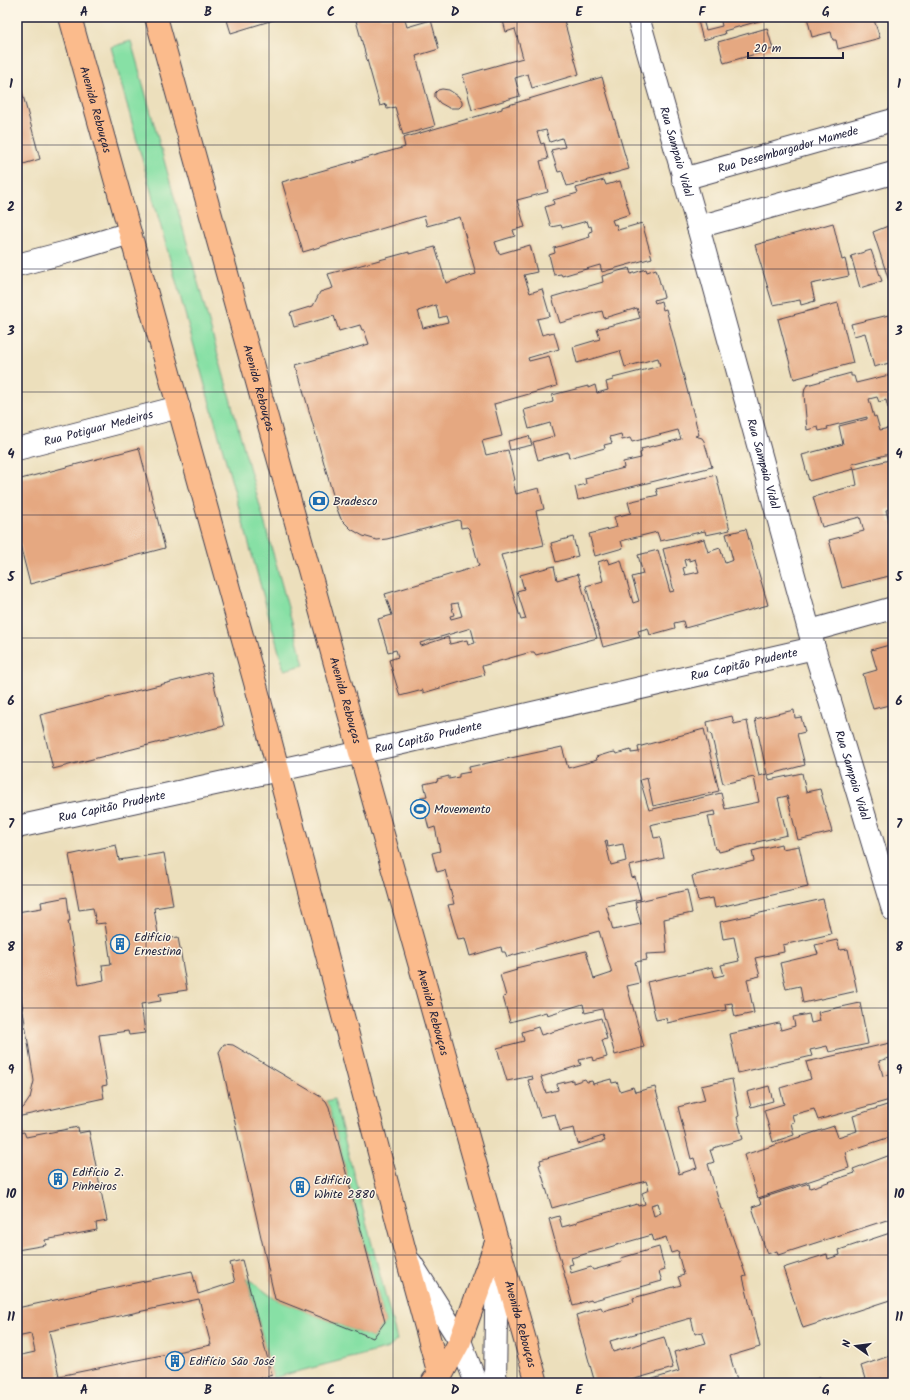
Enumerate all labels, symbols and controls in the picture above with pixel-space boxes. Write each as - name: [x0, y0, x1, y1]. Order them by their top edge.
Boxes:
- text: A: [80, 2, 88, 23]
- text: B: [204, 2, 212, 23]
- text: C: [327, 2, 335, 23]
- text: D: [451, 2, 460, 23]
- text: E: [575, 2, 583, 23]
- text: F: [698, 2, 706, 23]
- text: G: [822, 2, 830, 23]
- scale bar: [748, 34, 843, 60]
- text: 20 m: [754, 39, 782, 58]
- street label: Avenida Rebouças: [75, 64, 117, 155]
- text: 1: [9, 74, 13, 95]
- text: 1: [897, 74, 901, 95]
- street label: Rua Sampaio Vidal: [655, 104, 698, 199]
- street label: Rua Desembargador Mamede: [715, 121, 861, 178]
- text: 2: [7, 197, 15, 218]
- text: 2: [895, 197, 903, 218]
- text: 3: [6, 321, 15, 342]
- text: 3: [894, 321, 903, 342]
- street label: Avenida Rebouças: [238, 342, 280, 434]
- street label: Rua Potiguar Medeiros: [42, 405, 155, 451]
- street label: Rua Sampaio Vidal: [742, 416, 785, 511]
- text: 4: [7, 444, 15, 465]
- text: 4: [895, 444, 903, 465]
- bank icon: Bradesco: [308, 490, 330, 512]
- place label: Bradesco: [333, 492, 378, 511]
- text: 5: [7, 567, 16, 588]
- text: 5: [895, 567, 904, 588]
- street label: Rua Capitão Prudente: [689, 642, 800, 686]
- street label: Avenida Rebouças: [324, 655, 367, 746]
- text: 6: [7, 691, 15, 712]
- text: 6: [895, 691, 903, 712]
- street label: Rua Capitão Prudente: [373, 715, 484, 758]
- street label: Rua Sampaio Vidal: [830, 728, 875, 823]
- street label: Rua Capitão Prudente: [56, 785, 168, 827]
- sports icon: Movemento: [409, 798, 431, 820]
- place label: Movemento: [434, 800, 491, 819]
- text: 7: [8, 814, 15, 835]
- text: 7: [896, 814, 903, 835]
- place label: Edifício Ernestina: [134, 928, 182, 961]
- building icon: Edifício Ernestina: [109, 933, 131, 955]
- text: 8: [7, 937, 15, 958]
- text: 8: [895, 937, 903, 958]
- street label: Avenida Rebouças: [412, 966, 454, 1058]
- text: 9: [8, 1060, 15, 1081]
- text: 9: [896, 1060, 903, 1081]
- place label: Edifício Z. Pinheiros: [72, 1163, 124, 1196]
- building icon: Edifício Z. Pinheiros: [47, 1168, 69, 1190]
- place label: Edifício White 2880: [314, 1171, 375, 1204]
- building icon: Edifício White 2880: [289, 1176, 311, 1198]
- text: 10: [6, 1184, 17, 1205]
- text: 10: [894, 1184, 905, 1205]
- street label: Avenida Rebouças: [499, 1278, 542, 1370]
- text: 11: [7, 1307, 15, 1328]
- text: 11: [895, 1307, 903, 1328]
- north arrow: [836, 1326, 876, 1366]
- text: N: [838, 1338, 857, 1349]
- building icon: Edifício São José: [164, 1350, 186, 1372]
- place label: Edifício São José: [189, 1352, 275, 1371]
- text: A: [80, 1380, 88, 1400]
- text: B: [204, 1380, 212, 1400]
- text: C: [327, 1380, 335, 1400]
- text: D: [451, 1380, 460, 1400]
- text: E: [575, 1380, 583, 1400]
- text: F: [698, 1380, 706, 1400]
- text: G: [822, 1380, 830, 1400]

